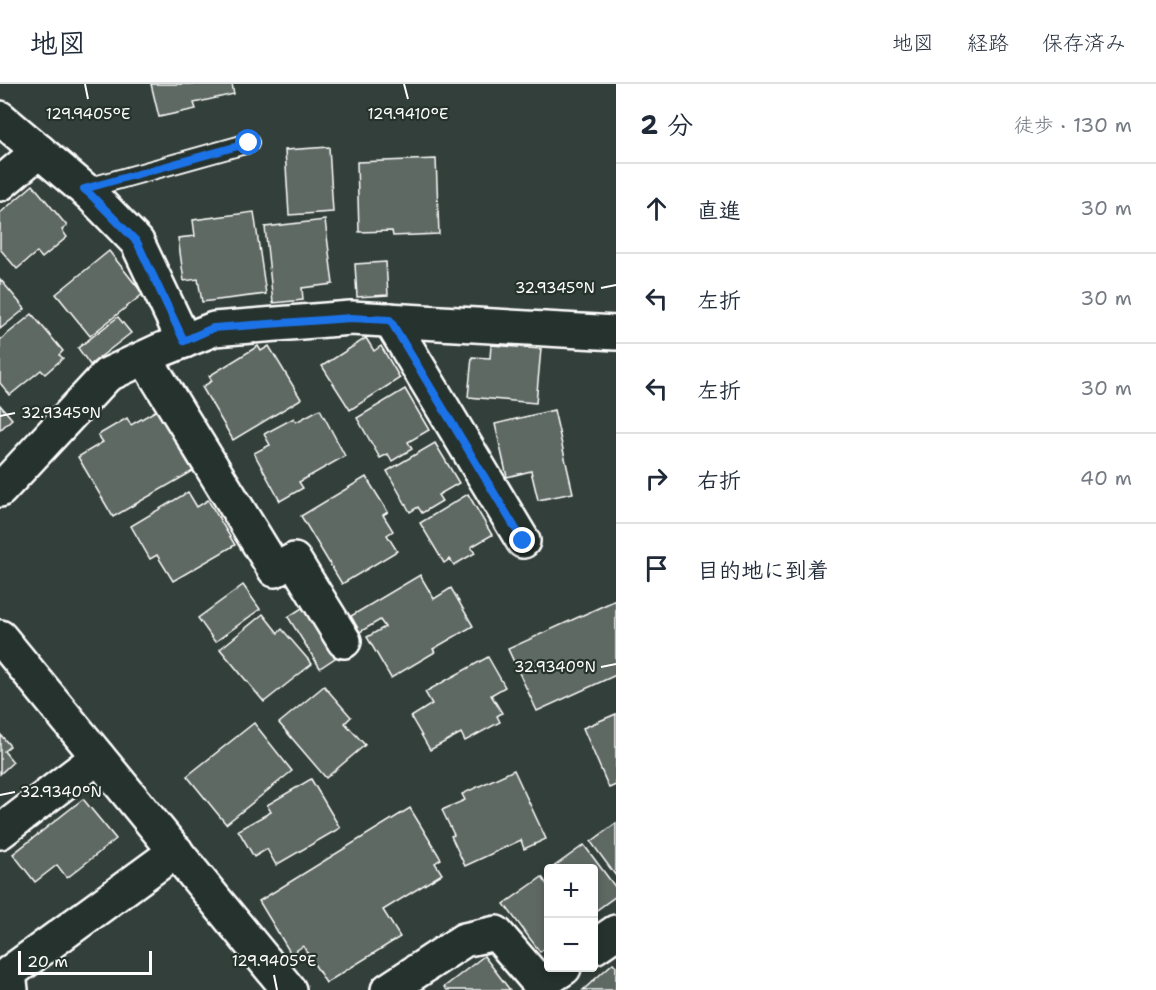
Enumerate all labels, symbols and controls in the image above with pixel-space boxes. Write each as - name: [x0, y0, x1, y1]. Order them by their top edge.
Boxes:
- text: 地図: [30, 24, 86, 62]
- text: 地図: [892, 29, 934, 57]
- text: 経路: [967, 29, 1009, 57]
- text: 保存済み: [1042, 29, 1126, 57]
- text: 129.9405°E: [46, 104, 130, 124]
- text: 129.9410°E: [368, 104, 448, 124]
- text: 2 分: [640, 107, 693, 142]
- text: 徒歩 · 130 m: [1014, 112, 1132, 138]
- route start: [235, 129, 261, 155]
- icon: ahead: [640, 192, 673, 225]
- text: 30 m: [1080, 195, 1132, 221]
- text: 直進: [697, 196, 741, 225]
- text: 32.9345°N: [515, 278, 595, 298]
- icon: left: [640, 282, 673, 315]
- text: 30 m: [1080, 285, 1132, 311]
- text: 左折: [697, 286, 741, 315]
- icon: left: [640, 372, 673, 405]
- text: 30 m: [1080, 375, 1132, 401]
- text: 左折: [697, 376, 741, 405]
- text: 32.9345°N: [21, 403, 101, 423]
- icon: right: [640, 462, 673, 495]
- text: 40 m: [1080, 465, 1132, 491]
- text: 右折: [697, 466, 741, 495]
- route end: [509, 527, 535, 553]
- icon: arrive: [640, 552, 673, 585]
- text: 目的地に到着: [697, 556, 829, 585]
- text: 32.9340°N: [514, 657, 596, 677]
- text: 32.9340°N: [20, 782, 102, 802]
- map controls: [544, 864, 598, 972]
- button: +: [544, 864, 598, 918]
- button: −: [544, 918, 598, 972]
- scale bar: [18, 948, 152, 976]
- text: 20 m: [27, 951, 68, 972]
- text: 129.9405°E: [232, 951, 316, 971]

